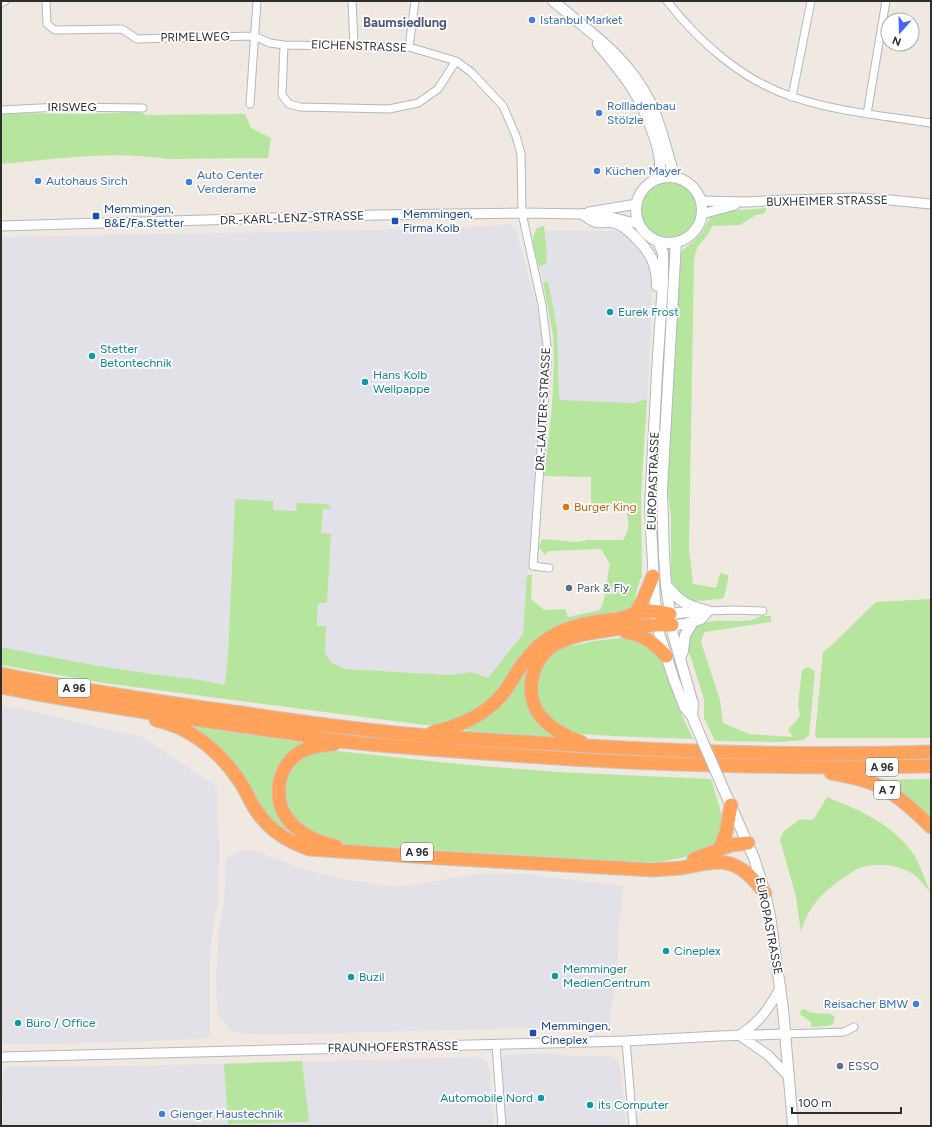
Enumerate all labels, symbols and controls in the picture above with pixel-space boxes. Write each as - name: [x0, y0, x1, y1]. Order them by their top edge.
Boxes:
- north arrow: [880, 12, 920, 52]
- place label: Istanbul Market: [540, 13, 623, 27]
- district label: Baumsiedlung: [363, 15, 447, 30]
- marker: Istanbul Market: [527, 15, 537, 25]
- street label: PRIMELWEG: [160, 29, 230, 45]
- text: N: [891, 33, 903, 48]
- street label: EICHENSTRASSE: [311, 37, 407, 55]
- place label: Rollladenbau Stölzle: [607, 99, 676, 127]
- street label: IRISWEG: [47, 100, 97, 114]
- marker: Rollladenbau Stölzle: [594, 108, 604, 118]
- place label: Küchen Mayer: [605, 164, 681, 178]
- marker: Küchen Mayer: [592, 166, 602, 176]
- place label: Auto Center Verderame: [197, 168, 263, 196]
- place label: Autohaus Sirch: [46, 174, 128, 188]
- marker: Autohaus Sirch: [33, 176, 43, 186]
- marker: Auto Center Verderame: [184, 177, 194, 187]
- street label: BUXHEIMER STRASSE: [766, 193, 888, 209]
- place label: Memmingen, B&E/Fa.Stetter: [104, 202, 184, 230]
- place label: Memmingen, Firma Kolb: [403, 207, 473, 235]
- street label: DR.-KARL-LENZ-STRASSE: [220, 208, 364, 228]
- marker: Memmingen, B&E/Fa.Stetter: [91, 211, 101, 221]
- marker: Memmingen, Firma Kolb: [390, 216, 400, 226]
- place label: Eurek Frost: [618, 305, 679, 319]
- marker: Eurek Frost: [605, 307, 615, 317]
- place label: Stetter Betontechnik: [100, 342, 172, 370]
- street label: DR.-LAUTER-STRASSE: [533, 347, 553, 471]
- marker: Stetter Betontechnik: [87, 351, 97, 361]
- place label: Hans Kolb Wellpappe: [373, 368, 430, 396]
- marker: Hans Kolb Wellpappe: [360, 377, 370, 387]
- street label: EUROPASTRASSE: [644, 431, 662, 531]
- place label: Burger King: [574, 500, 637, 514]
- marker: Burger King: [561, 502, 571, 512]
- place label: Park & Fly: [577, 581, 630, 595]
- marker: Park & Fly: [564, 583, 574, 593]
- road number: A 96: [58, 679, 90, 697]
- road number: A 96: [866, 758, 898, 776]
- road number: A 7: [874, 781, 900, 799]
- road number: A 96: [401, 843, 433, 861]
- street label: EUROPASTRASSE: [753, 876, 785, 976]
- place label: Cineplex: [674, 944, 721, 958]
- marker: Cineplex: [661, 946, 671, 956]
- place label: Memminger MedienCentrum: [563, 962, 650, 990]
- place label: Buzil: [359, 970, 384, 984]
- marker: Memminger MedienCentrum: [550, 971, 560, 981]
- marker: Buzil: [346, 972, 356, 982]
- place label: Reisacher BMW: [824, 997, 908, 1011]
- marker: Reisacher BMW: [911, 999, 921, 1009]
- place label: Büro / Office: [26, 1016, 96, 1030]
- marker: Büro / Office: [13, 1018, 23, 1028]
- place label: Memmingen, Cineplex: [541, 1019, 611, 1047]
- marker: Memmingen, Cineplex: [528, 1028, 538, 1038]
- street label: FRAUNHOFERSTRASSE: [327, 1039, 459, 1055]
- place label: ESSO: [848, 1059, 879, 1073]
- marker: ESSO: [835, 1061, 845, 1071]
- scale bar: [792, 1089, 901, 1115]
- place label: Automobile Nord: [440, 1091, 533, 1105]
- marker: Automobile Nord: [536, 1093, 546, 1103]
- text: 100 m: [798, 1096, 832, 1110]
- place label: its Computer: [598, 1098, 669, 1112]
- marker: its Computer: [585, 1100, 595, 1110]
- place label: Gienger Haustechnik: [170, 1107, 283, 1121]
- marker: Gienger Haustechnik: [157, 1109, 167, 1119]

